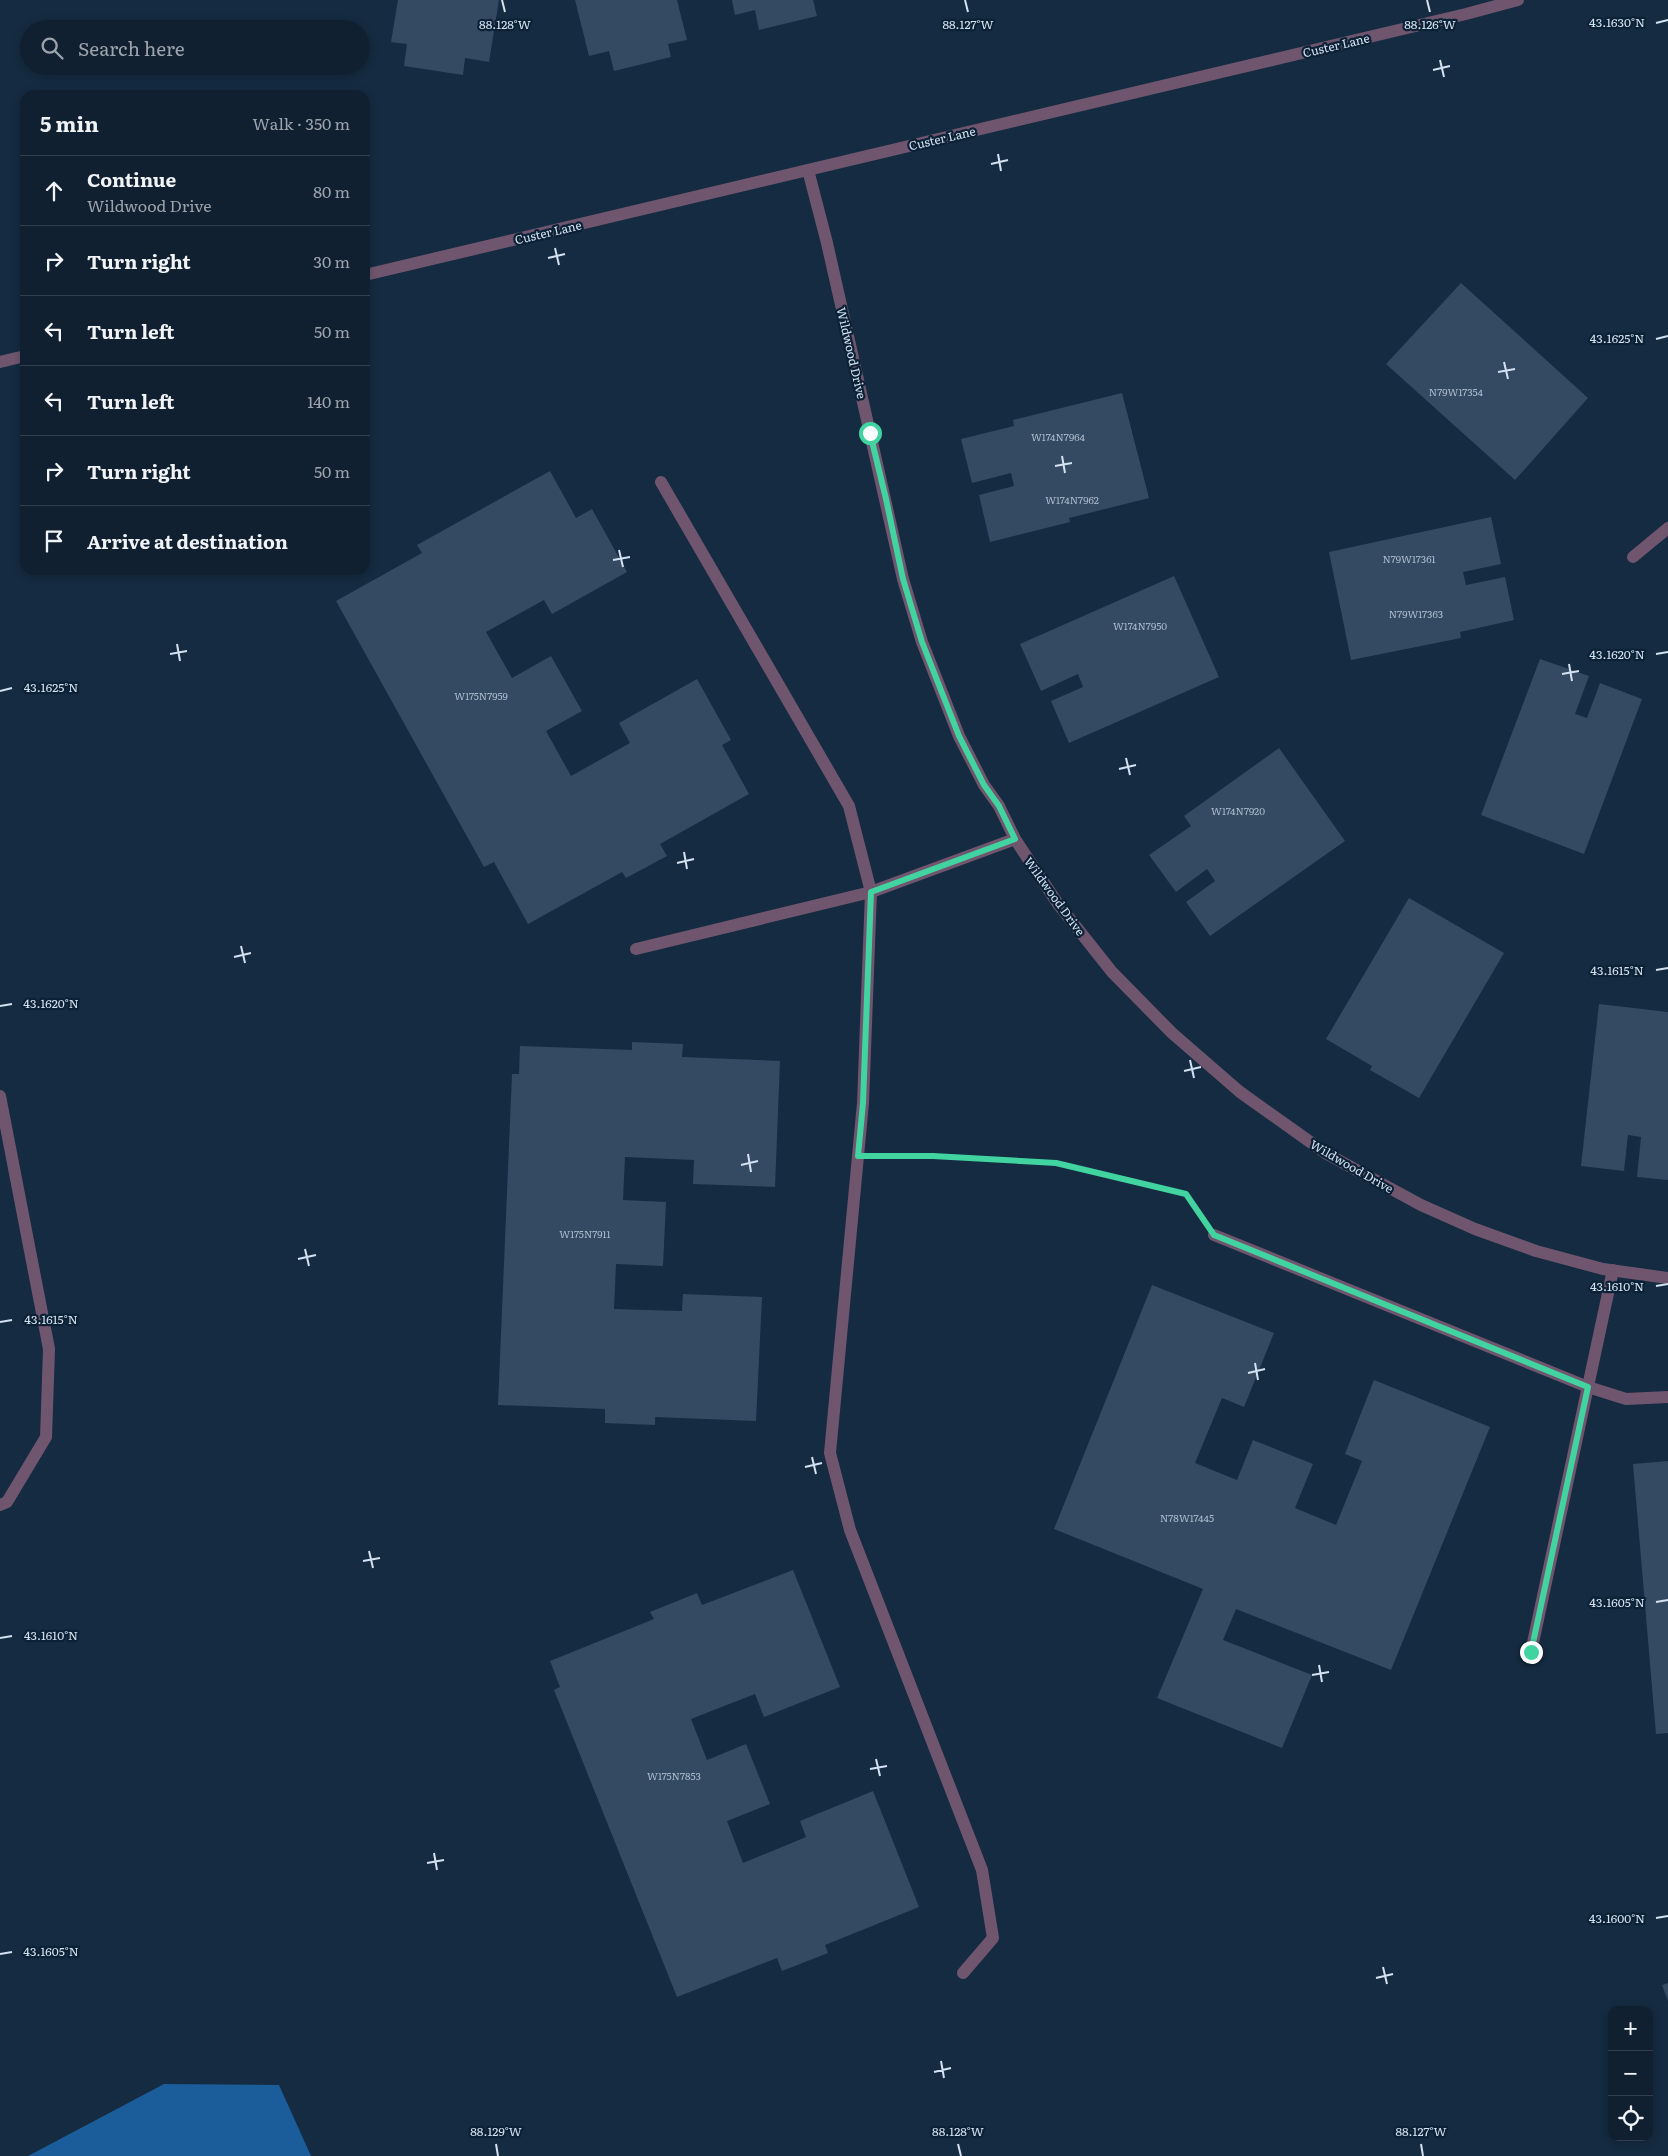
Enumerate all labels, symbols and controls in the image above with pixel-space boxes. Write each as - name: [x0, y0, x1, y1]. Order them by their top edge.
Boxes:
- text: 43.1630°N: [1589, 13, 1645, 31]
- text: 88.128°W: [479, 15, 531, 33]
- text: 88.127°W: [942, 15, 994, 33]
- text: 88.126°W: [1404, 15, 1456, 33]
- search box: [20, 20, 370, 75]
- street label: Custer Lane: [1301, 29, 1371, 61]
- icon: search: [38, 34, 66, 62]
- text: Search here: [78, 34, 185, 62]
- text: 5 min: [40, 107, 99, 138]
- text: Walk · 350 m: [253, 111, 350, 135]
- street label: Custer Lane: [907, 122, 977, 154]
- text: Continue: [87, 165, 176, 193]
- icon: ahead: [40, 177, 68, 205]
- text: 80 m: [313, 179, 350, 203]
- text: Wildwood Drive: [87, 193, 212, 217]
- street label: Custer Lane: [513, 216, 583, 248]
- icon: right: [40, 247, 68, 275]
- text: Turn right: [87, 247, 191, 275]
- text: 30 m: [313, 249, 350, 273]
- street label: Wildwood Drive: [833, 305, 871, 401]
- icon: left: [40, 317, 68, 345]
- text: Turn left: [87, 317, 174, 345]
- text: 50 m: [314, 319, 350, 343]
- text: 43.1625°N: [1590, 329, 1644, 347]
- house number: N79W17354: [1429, 384, 1484, 399]
- icon: left: [40, 387, 68, 415]
- text: Turn left: [87, 387, 174, 415]
- text: 140 m: [307, 389, 350, 413]
- route start: [859, 422, 882, 445]
- house number: W174N7964: [1031, 429, 1086, 444]
- icon: right: [40, 457, 68, 485]
- text: Turn right: [87, 457, 191, 485]
- text: 50 m: [314, 459, 350, 483]
- house number: W174N7962: [1045, 492, 1099, 507]
- icon: arrive: [40, 527, 68, 555]
- text: Arrive at destination: [87, 527, 288, 555]
- house number: N79W17361: [1382, 551, 1436, 566]
- house number: N79W17363: [1389, 606, 1443, 621]
- house number: W174N7950: [1113, 618, 1167, 633]
- text: 43.1620°N: [1589, 645, 1645, 663]
- text: 43.1625°N: [24, 678, 78, 696]
- house number: W175N7959: [454, 688, 508, 703]
- house number: W174N7920: [1211, 803, 1265, 818]
- street label: Wildwood Drive: [1020, 853, 1090, 939]
- text: 43.1615°N: [1590, 961, 1644, 979]
- text: 43.1620°N: [23, 994, 79, 1012]
- street label: Wildwood Drive: [1307, 1135, 1397, 1197]
- house number: W175N7911: [559, 1226, 611, 1241]
- text: 43.1610°N: [1590, 1277, 1644, 1295]
- text: 43.1615°N: [24, 1310, 78, 1328]
- house number: N78W17445: [1160, 1510, 1214, 1525]
- text: 43.1605°N: [1589, 1593, 1645, 1611]
- text: 43.1610°N: [24, 1626, 78, 1644]
- route end: [1520, 1641, 1543, 1664]
- house number: W175N7853: [647, 1768, 701, 1783]
- text: 43.1600°N: [1589, 1909, 1645, 1927]
- text: 43.1605°N: [23, 1942, 79, 1960]
- map controls: [1608, 2006, 1653, 2141]
- button: +: [1608, 2006, 1653, 2051]
- button: −: [1608, 2051, 1653, 2096]
- button: locate: [1608, 2096, 1653, 2141]
- text: 88.129°W: [470, 2122, 522, 2140]
- text: 88.128°W: [932, 2122, 984, 2140]
- text: 88.127°W: [1395, 2122, 1447, 2140]

